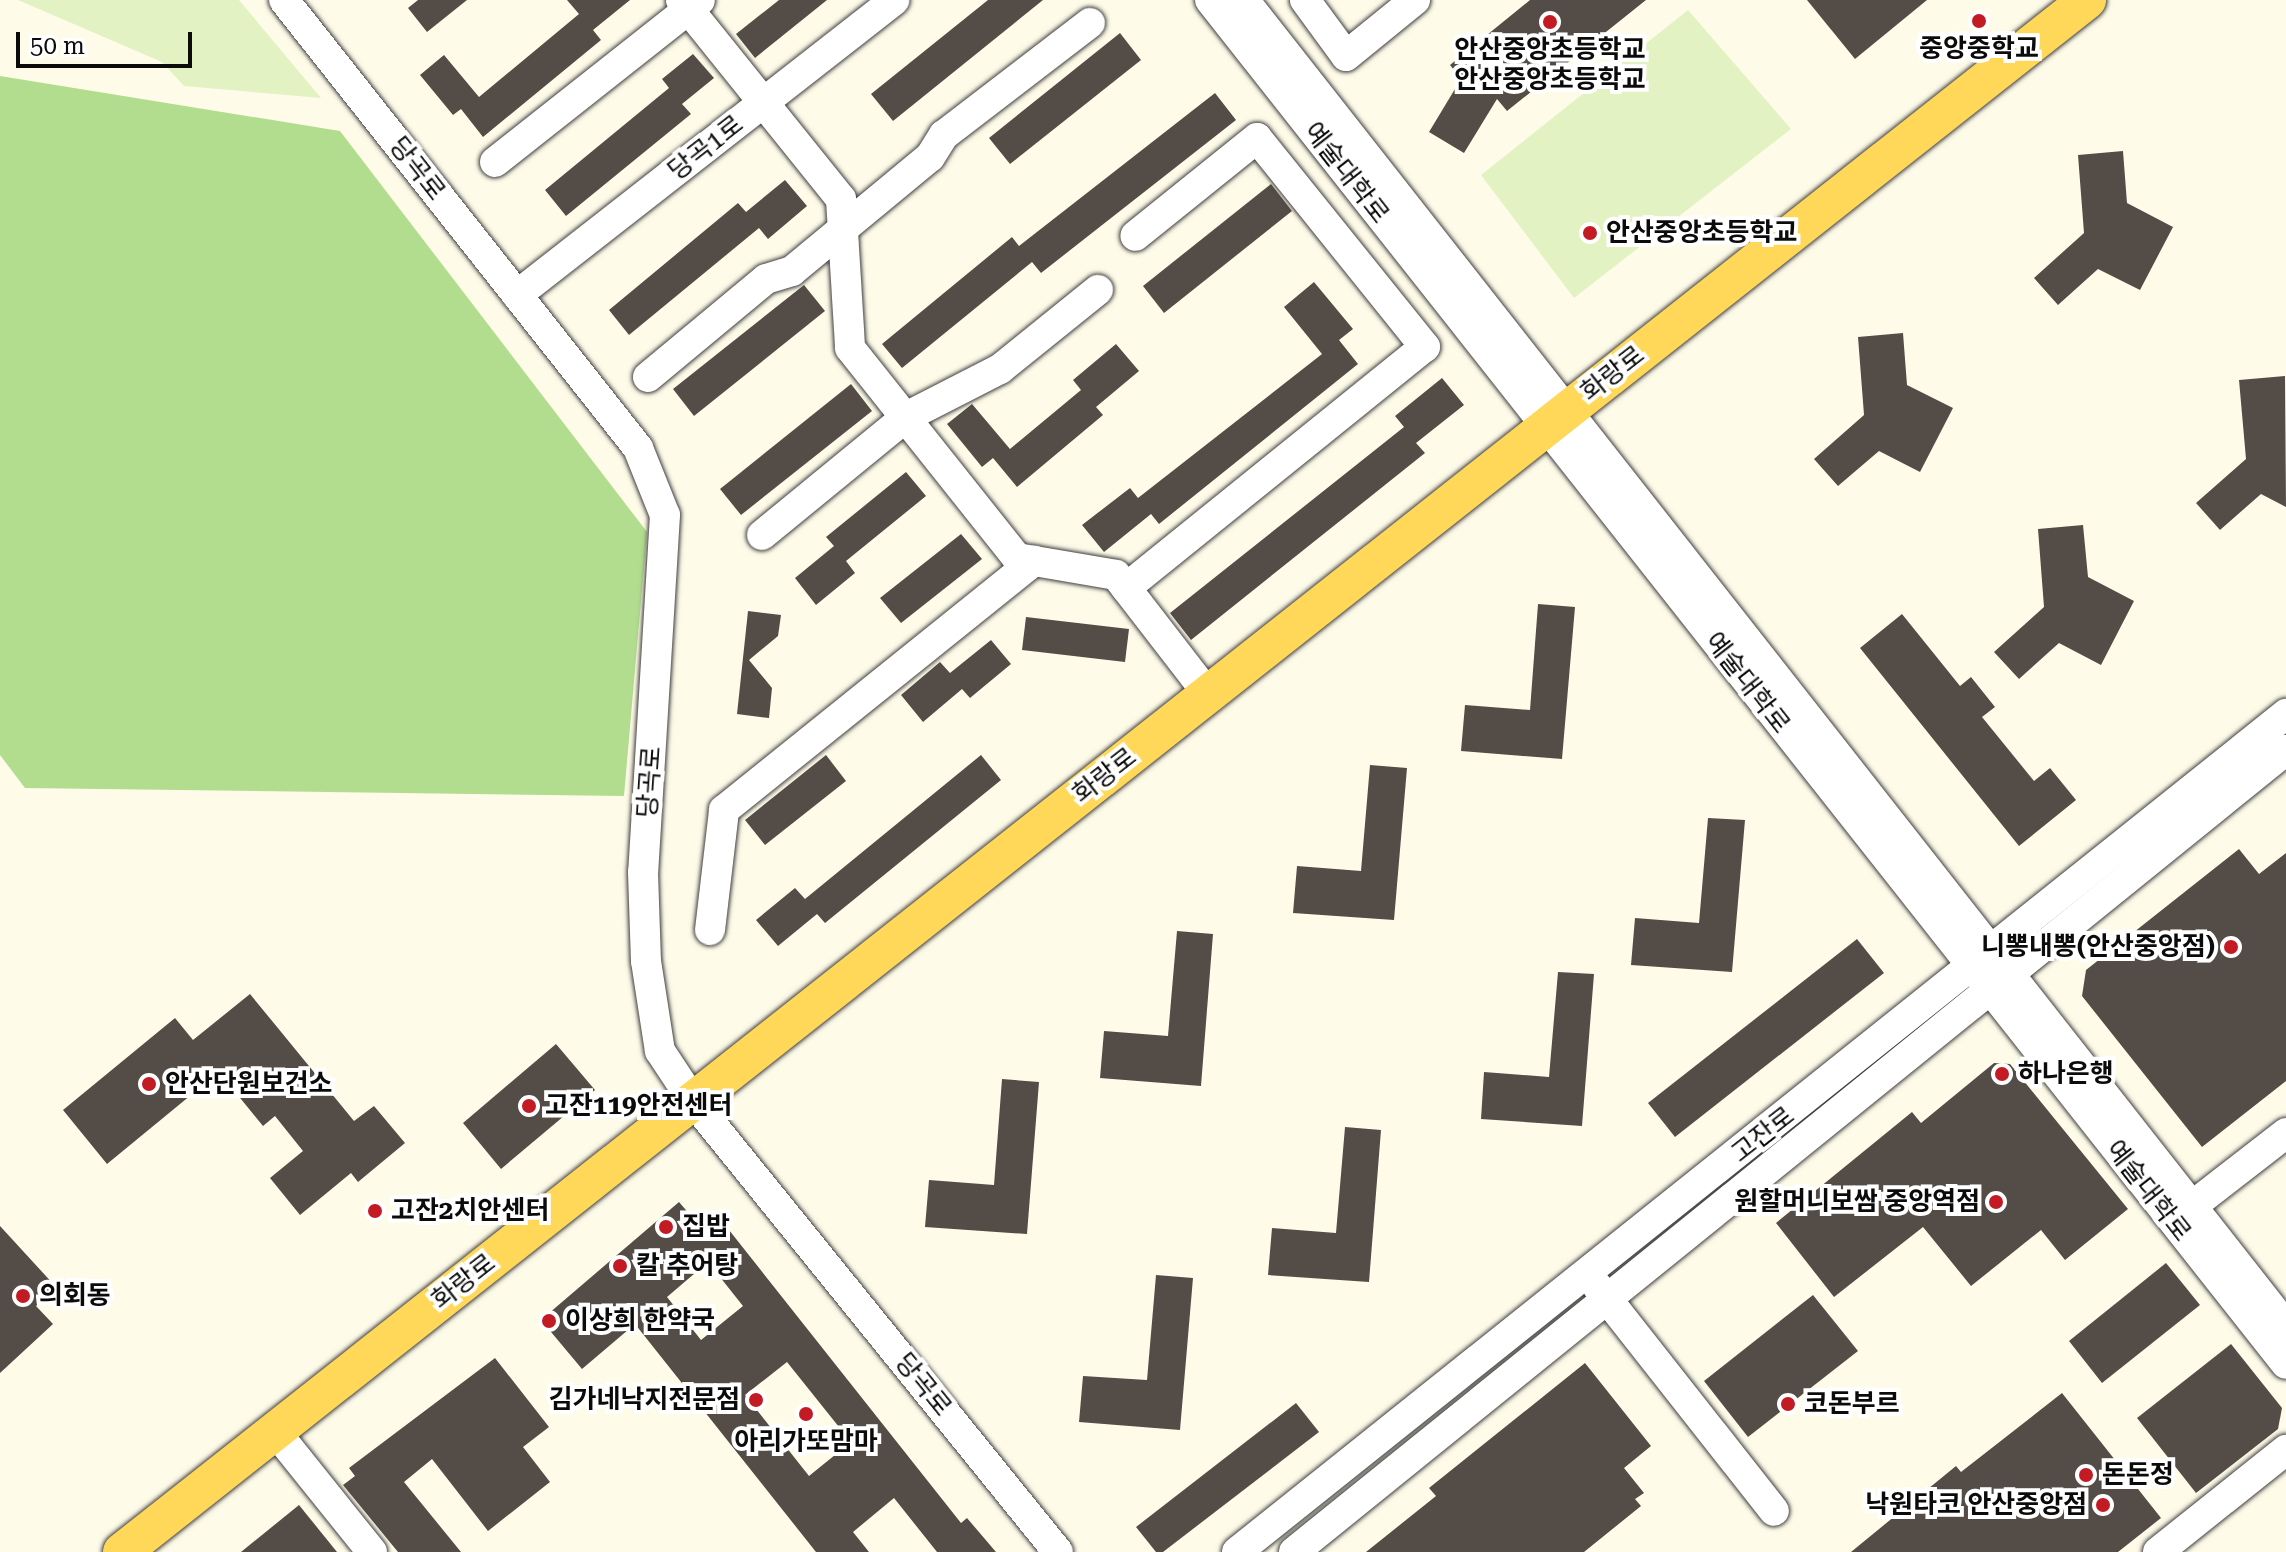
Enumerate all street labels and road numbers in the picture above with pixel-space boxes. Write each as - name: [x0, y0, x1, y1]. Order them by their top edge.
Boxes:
- street label: 당곡1로: [662, 109, 750, 187]
- street label: 예술대학로: [1297, 116, 1395, 230]
- street label: 당곡로: [383, 131, 451, 207]
- street label: 화랑로: [1575, 340, 1651, 408]
- street label: 예술대학로: [1698, 626, 1796, 740]
- street label: 화랑로: [1067, 742, 1143, 810]
- street label: 당곡로: [632, 745, 668, 819]
- street label: 고잔로: [1725, 1101, 1801, 1169]
- street label: 예술대학로: [2099, 1134, 2197, 1248]
- street label: 화랑로: [426, 1248, 502, 1316]
- street label: 당곡로: [888, 1347, 958, 1423]

